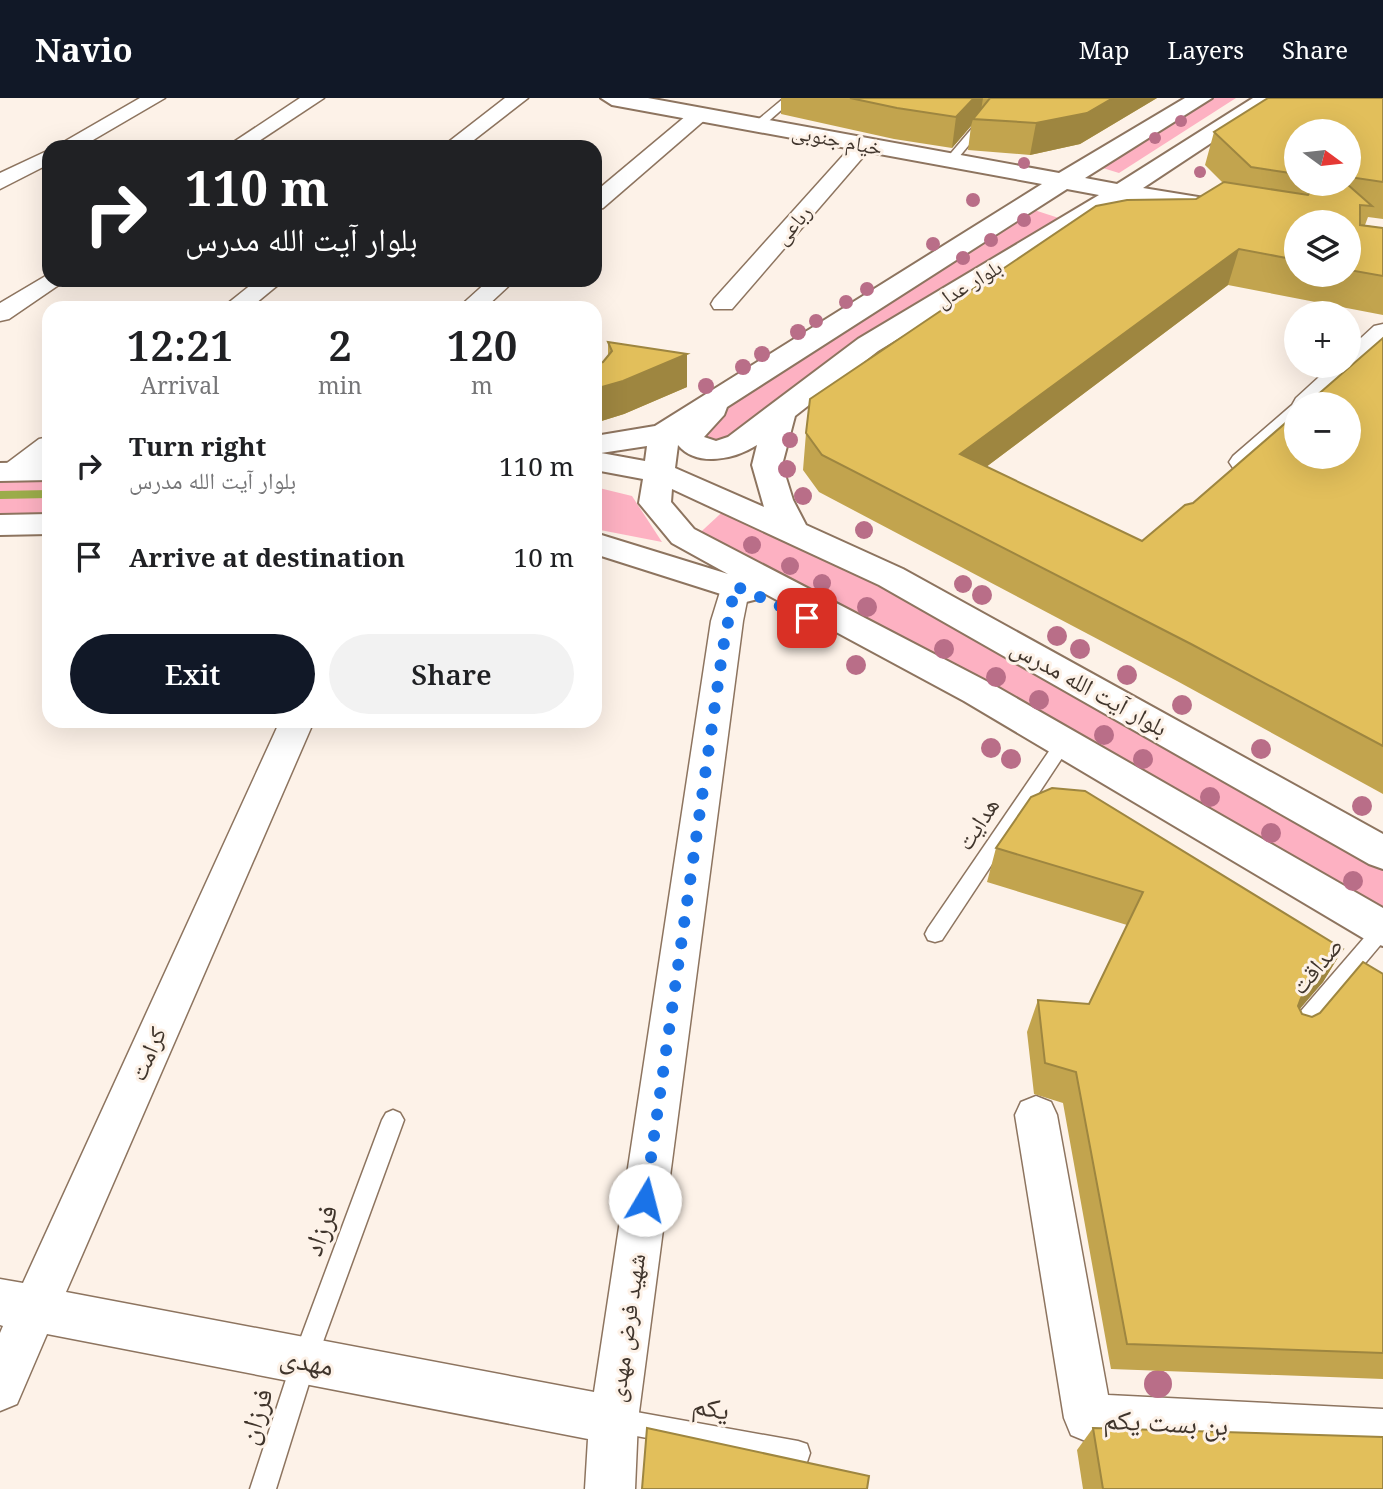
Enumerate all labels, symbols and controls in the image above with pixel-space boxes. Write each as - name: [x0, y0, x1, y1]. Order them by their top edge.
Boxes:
- text: Navio: [35, 27, 133, 72]
- text: Map: [1079, 33, 1130, 66]
- text: Layers: [1168, 33, 1244, 66]
- text: Share: [1282, 33, 1348, 66]
- street label: خیام جنوبی: [789, 117, 885, 162]
- north arrow: [1284, 119, 1362, 196]
- map controls: [1284, 119, 1361, 469]
- text: 110 m: [185, 154, 329, 220]
- icon: right: [70, 168, 161, 259]
- street label: رباعی: [767, 198, 817, 250]
- button: layers: [1284, 210, 1361, 287]
- text: بلوار آیت الله مدرس: [185, 217, 418, 260]
- street label: بلوار عدل: [930, 253, 1007, 314]
- button: +: [1284, 301, 1361, 378]
- text: 12:21: [127, 316, 234, 373]
- text: 2: [328, 316, 352, 373]
- text: 120: [447, 316, 517, 373]
- text: Arrival: [141, 369, 219, 401]
- text: min: [318, 369, 362, 401]
- text: m: [471, 369, 493, 401]
- button: −: [1284, 392, 1361, 469]
- text: Turn right: [129, 428, 266, 464]
- icon: right: [70, 447, 108, 485]
- text: 110 m: [499, 448, 574, 484]
- text: بلوار آیت الله مدرس: [129, 464, 296, 496]
- icon: arrive: [70, 538, 108, 576]
- text: Arrive at destination: [129, 539, 405, 575]
- text: 10 m: [514, 539, 574, 575]
- pin: [777, 588, 837, 648]
- icon: arrive: [788, 599, 826, 637]
- street label: بلوار آیت الله مدرس: [1005, 630, 1174, 743]
- button: Exit: [70, 634, 315, 714]
- button: Share: [329, 634, 574, 714]
- street label: هدایت: [947, 790, 1006, 856]
- street label: صداقت: [1282, 929, 1350, 1001]
- street label: کرامت: [120, 1021, 173, 1086]
- position arrow: [608, 1163, 682, 1237]
- street label: فرزاد: [292, 1199, 346, 1261]
- street label: شهید فرض مهدی: [599, 1251, 652, 1404]
- street label: مهدی: [277, 1336, 337, 1384]
- street label: فرزان: [227, 1383, 281, 1449]
- street label: یکم: [689, 1384, 733, 1429]
- street label: بن بست یکم: [1103, 1399, 1229, 1444]

